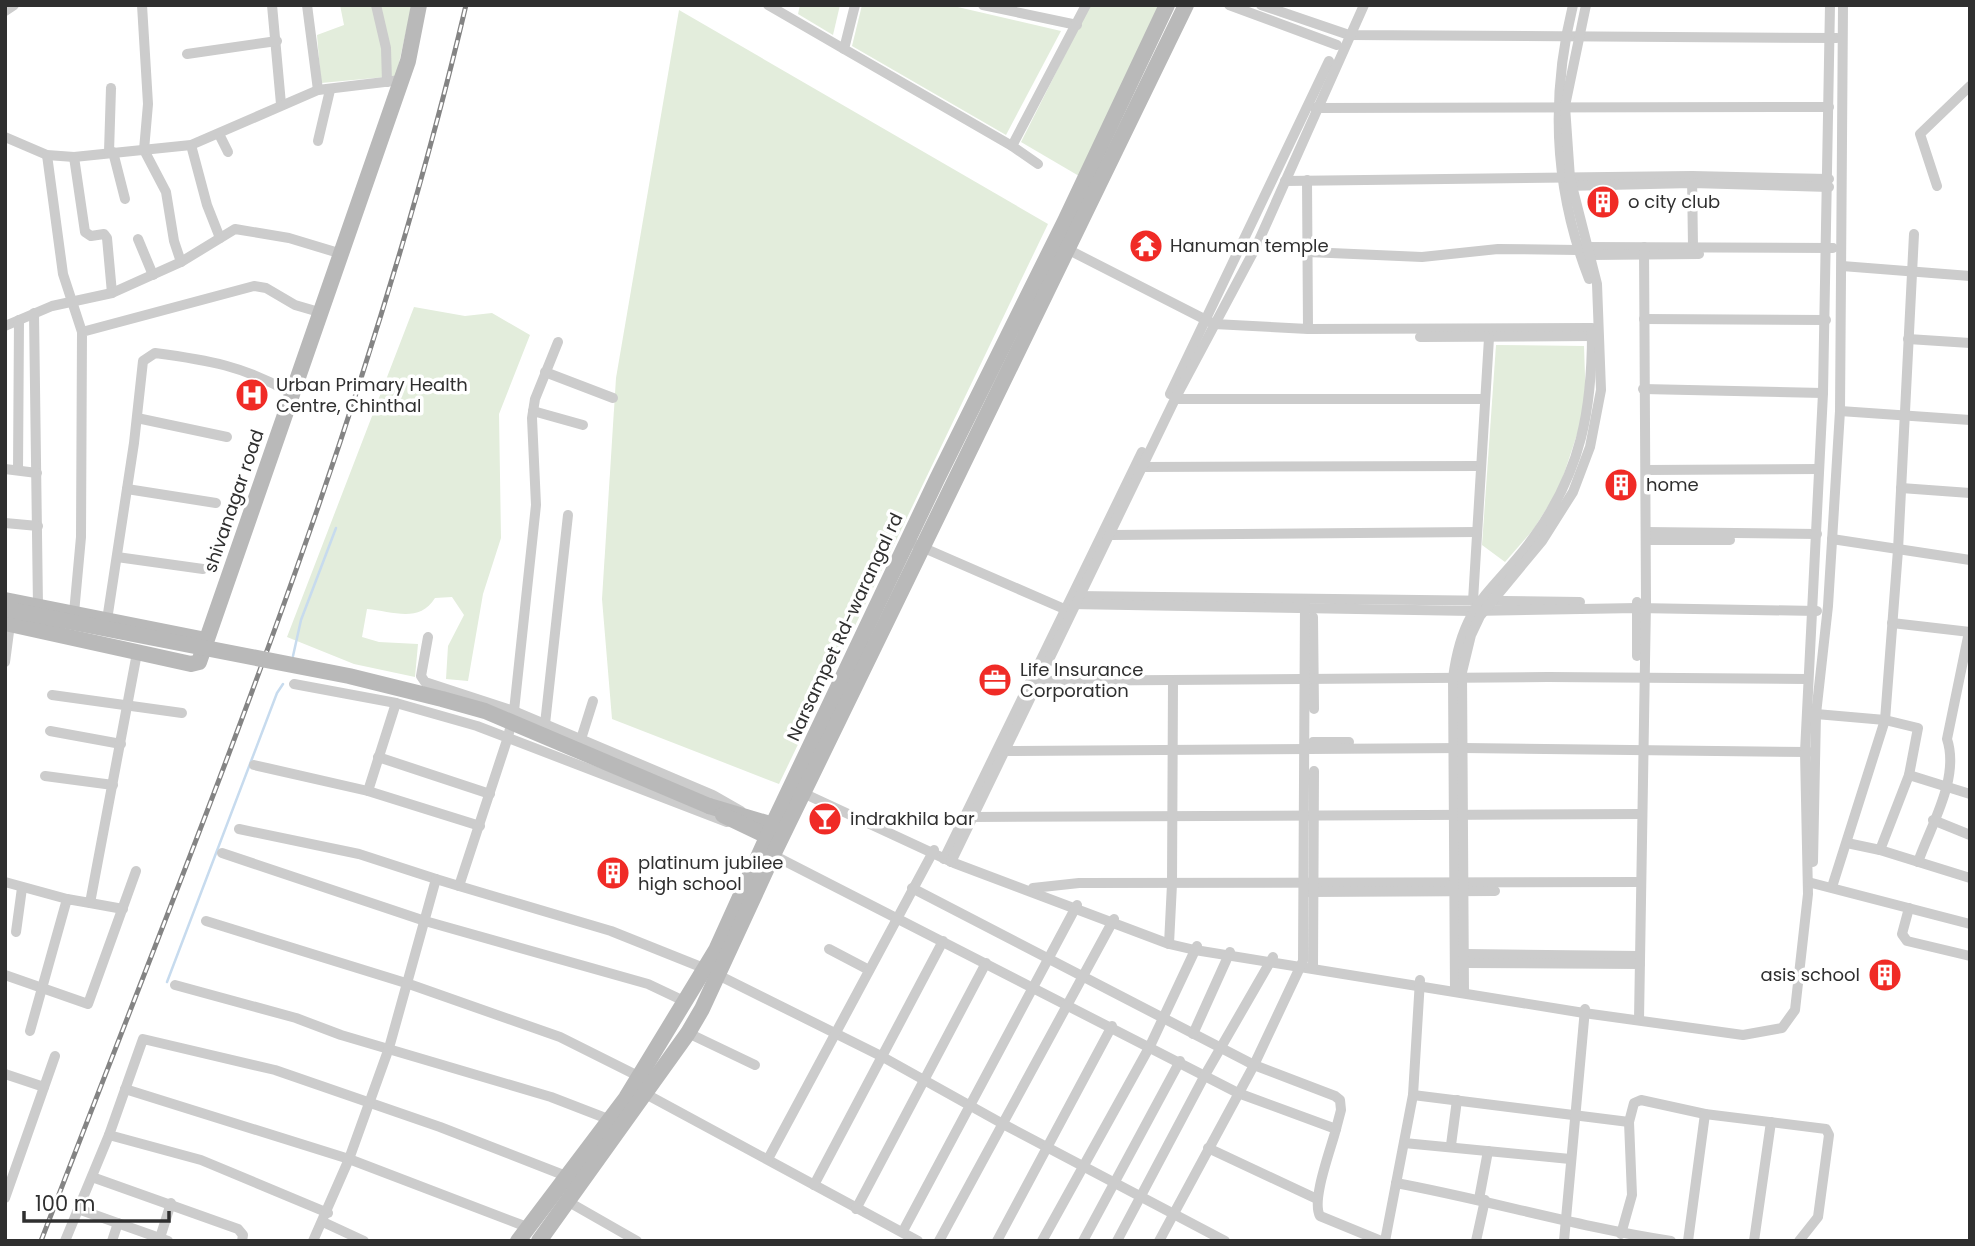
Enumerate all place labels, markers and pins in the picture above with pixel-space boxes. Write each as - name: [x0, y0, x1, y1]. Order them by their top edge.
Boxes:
- building icon: o city club: [1584, 183, 1622, 221]
- place label: o city club: [1628, 189, 1720, 214]
- temple icon: Hanuman temple: [1127, 227, 1165, 265]
- place label: Hanuman temple: [1170, 233, 1329, 258]
- place label: Urban Primary Health Centre, Chinthal: [276, 372, 468, 418]
- hospital icon: Urban Primary Health Centre, Chinthal: [233, 376, 271, 414]
- building icon: home: [1602, 466, 1640, 504]
- place label: home: [1646, 472, 1699, 497]
- place label: Life Insurance Corporation: [1020, 657, 1143, 703]
- office icon: Life Insurance Corporation: [976, 661, 1014, 699]
- bar icon: indrakhila bar: [806, 800, 844, 838]
- place label: indrakhila bar: [850, 806, 975, 831]
- place label: platinum jubilee high school: [638, 850, 783, 896]
- building icon: platinum jubilee high school: [594, 854, 632, 892]
- building icon: asis school: [1866, 956, 1904, 994]
- place label: asis school: [1760, 962, 1860, 987]

